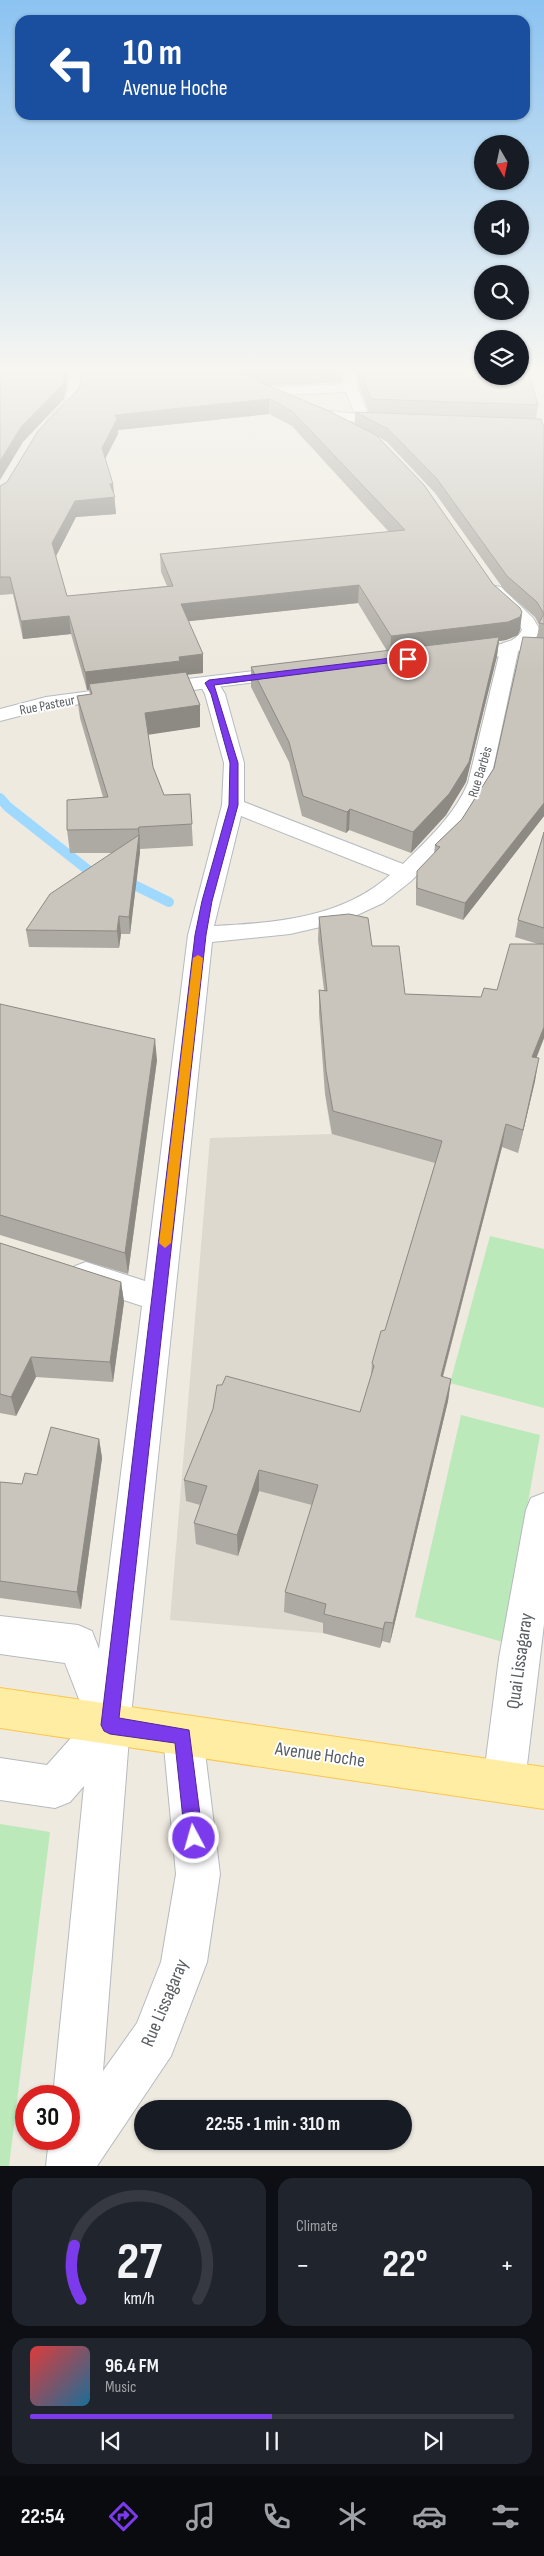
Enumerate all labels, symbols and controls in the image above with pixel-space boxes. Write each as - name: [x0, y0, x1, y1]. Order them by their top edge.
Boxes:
- text: 10 m: [123, 32, 182, 75]
- icon: left: [40, 35, 105, 100]
- text: Avenue Hoche: [123, 75, 228, 102]
- north arrow: [474, 135, 529, 190]
- map controls: [474, 135, 529, 385]
- button: sound: [474, 200, 529, 255]
- button: search: [474, 265, 529, 320]
- button: layers: [474, 330, 529, 385]
- pin: [387, 638, 429, 680]
- icon: arrive: [394, 645, 422, 673]
- street label: Rue Pasteur: [18, 691, 76, 719]
- street label: Rue Barbès: [464, 744, 496, 800]
- street label: Quai Lissagaray: [502, 1611, 538, 1710]
- street label: Avenue Hoche: [273, 1737, 366, 1773]
- position arrow: [167, 1811, 219, 1863]
- street label: Rue Lissagaray: [136, 1955, 194, 2050]
- speed limit sign: 30: [15, 2085, 80, 2150]
- text: 22:55 · 1 min · 310 m: [206, 2113, 340, 2136]
- text: Climate: [296, 2217, 338, 2236]
- text: 27: [116, 2231, 162, 2294]
- text: 22°: [382, 2242, 428, 2287]
- text: −: [296, 2249, 310, 2282]
- text: +: [500, 2249, 514, 2282]
- text: km/h: [124, 2288, 154, 2309]
- text: 96.4 FM: [105, 2355, 159, 2378]
- text: Music: [105, 2378, 136, 2397]
- icon: previous: [97, 2427, 125, 2455]
- icon: pause: [258, 2427, 286, 2455]
- icon: next: [419, 2427, 447, 2455]
- icon: directions: [106, 2499, 141, 2534]
- icon: music: [183, 2499, 218, 2534]
- icon: phone: [259, 2499, 294, 2534]
- icon: climate: [335, 2499, 370, 2534]
- icon: car: [412, 2499, 447, 2534]
- icon: filters: [488, 2499, 523, 2534]
- text: 22:54: [21, 2503, 65, 2530]

